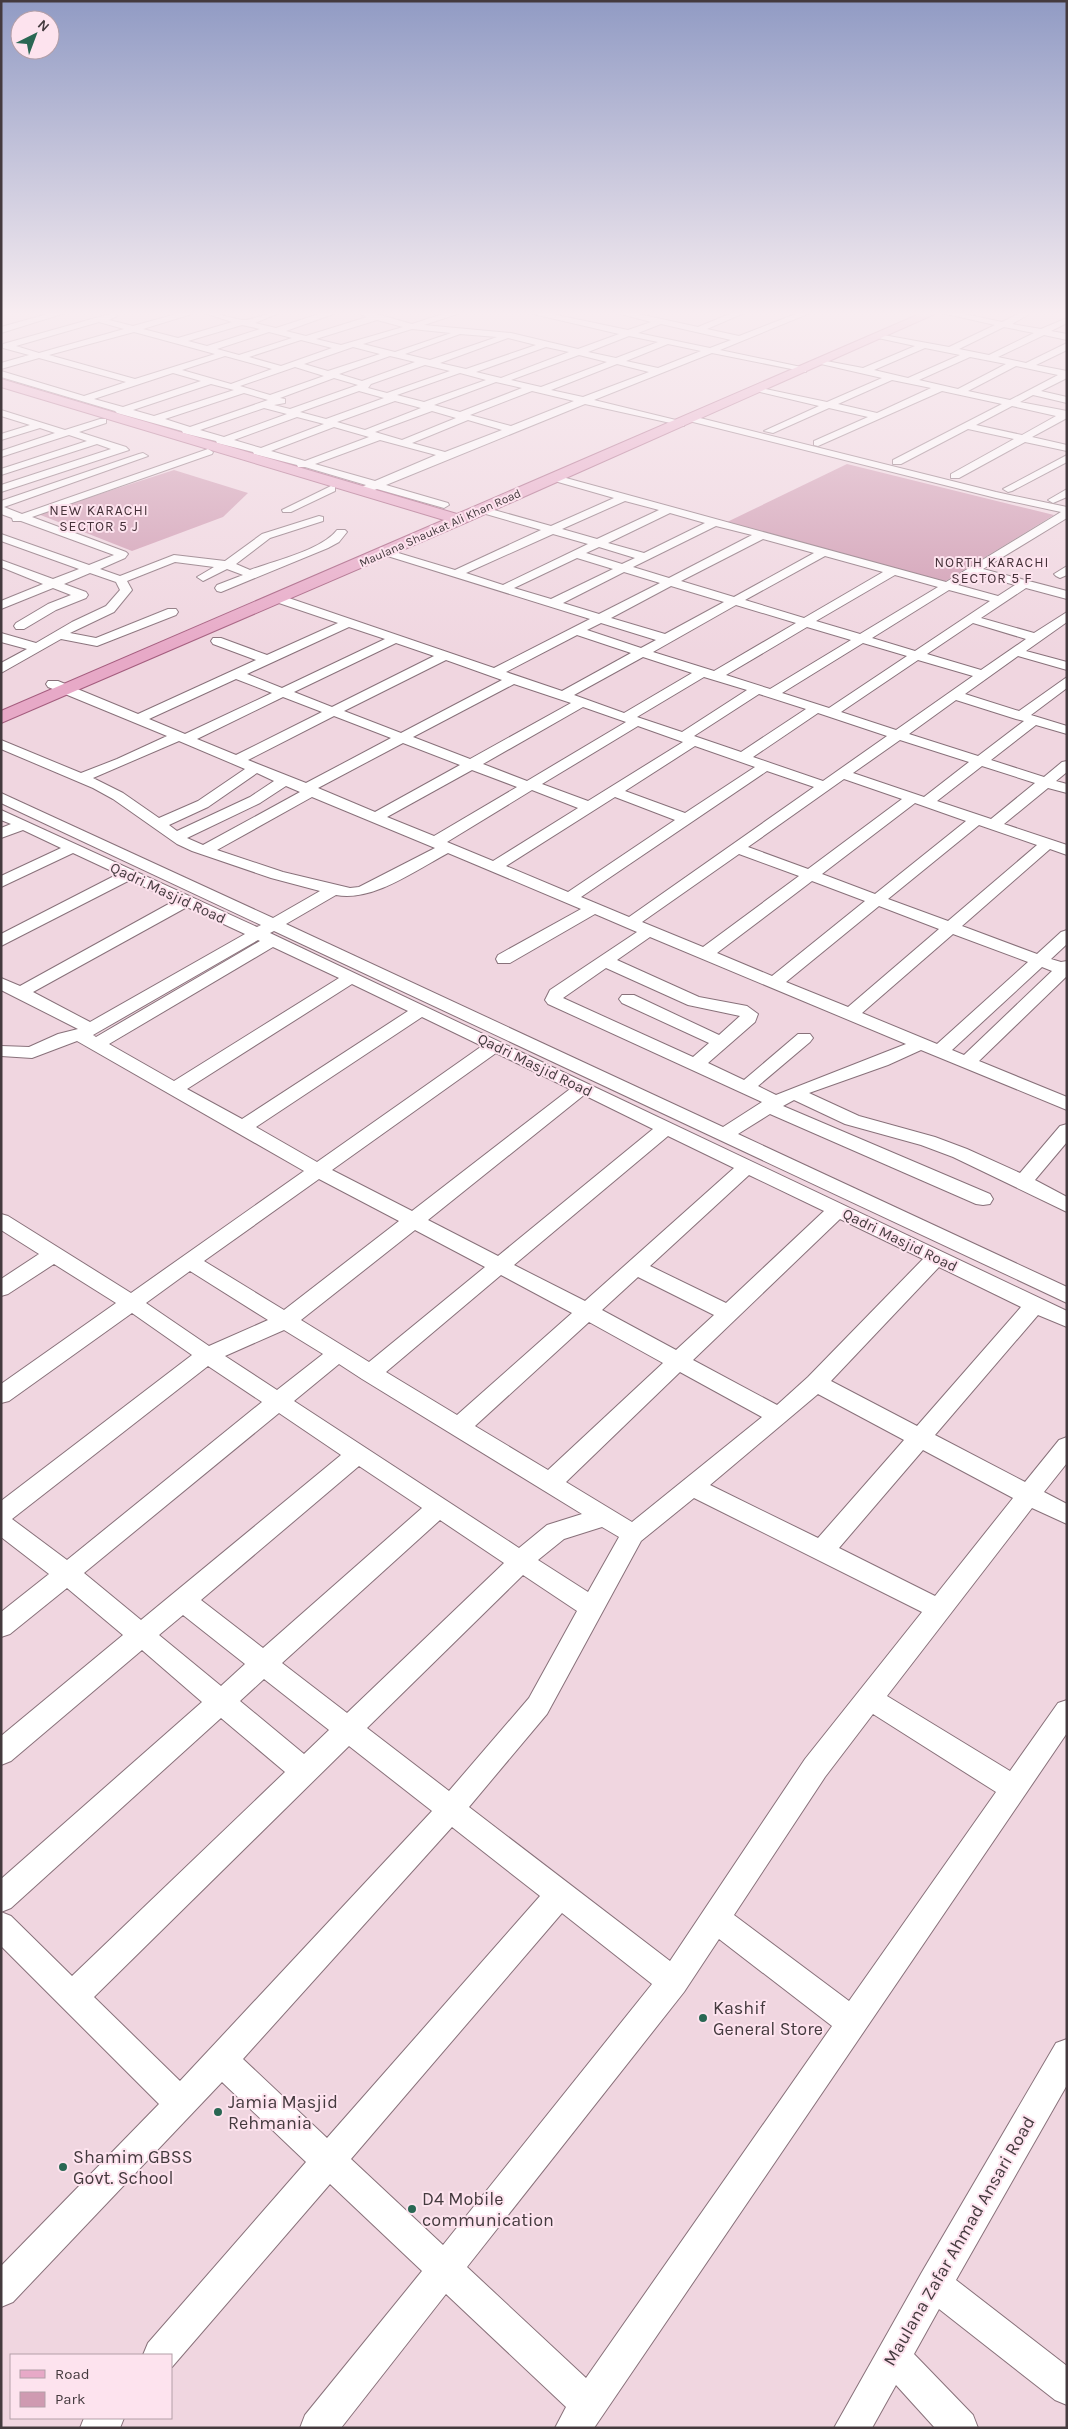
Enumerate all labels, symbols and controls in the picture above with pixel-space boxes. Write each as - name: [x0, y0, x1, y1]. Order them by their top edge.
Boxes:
- north arrow: [10, 10, 60, 60]
- text: N: [34, 16, 53, 35]
- street label: Maulana Shaukat Ali Khan Road: [357, 486, 523, 570]
- district label: NEW KARACHI SECTOR 5 J: [49, 502, 149, 535]
- district label: NORTH KARACHI SECTOR 5 F: [935, 554, 1049, 587]
- street label: Qadri Masjid Road: [107, 858, 229, 928]
- street label: Qadri Masjid Road: [475, 1029, 595, 1101]
- street label: Qadri Masjid Road: [840, 1204, 960, 1276]
- place label: Kashif General Store: [713, 1997, 823, 2040]
- marker: Kashif General Store: [697, 2012, 709, 2024]
- place label: Jamia Masjid Rehmania: [228, 2091, 338, 2134]
- marker: Jamia Masjid Rehmania: [212, 2106, 224, 2118]
- street label: Maulana Zafar Ahmad Ansari Road: [878, 2112, 1040, 2370]
- place label: Shamim GBSS Govt. School: [73, 2146, 193, 2189]
- marker: Shamim GBSS Govt. School: [57, 2161, 69, 2173]
- place label: D4 Mobile communication: [422, 2188, 554, 2231]
- marker: D4 Mobile communication: [406, 2203, 418, 2215]
- legend: [10, 2354, 172, 2419]
- text: Road: [55, 2365, 90, 2383]
- text: Park: [55, 2390, 85, 2408]

